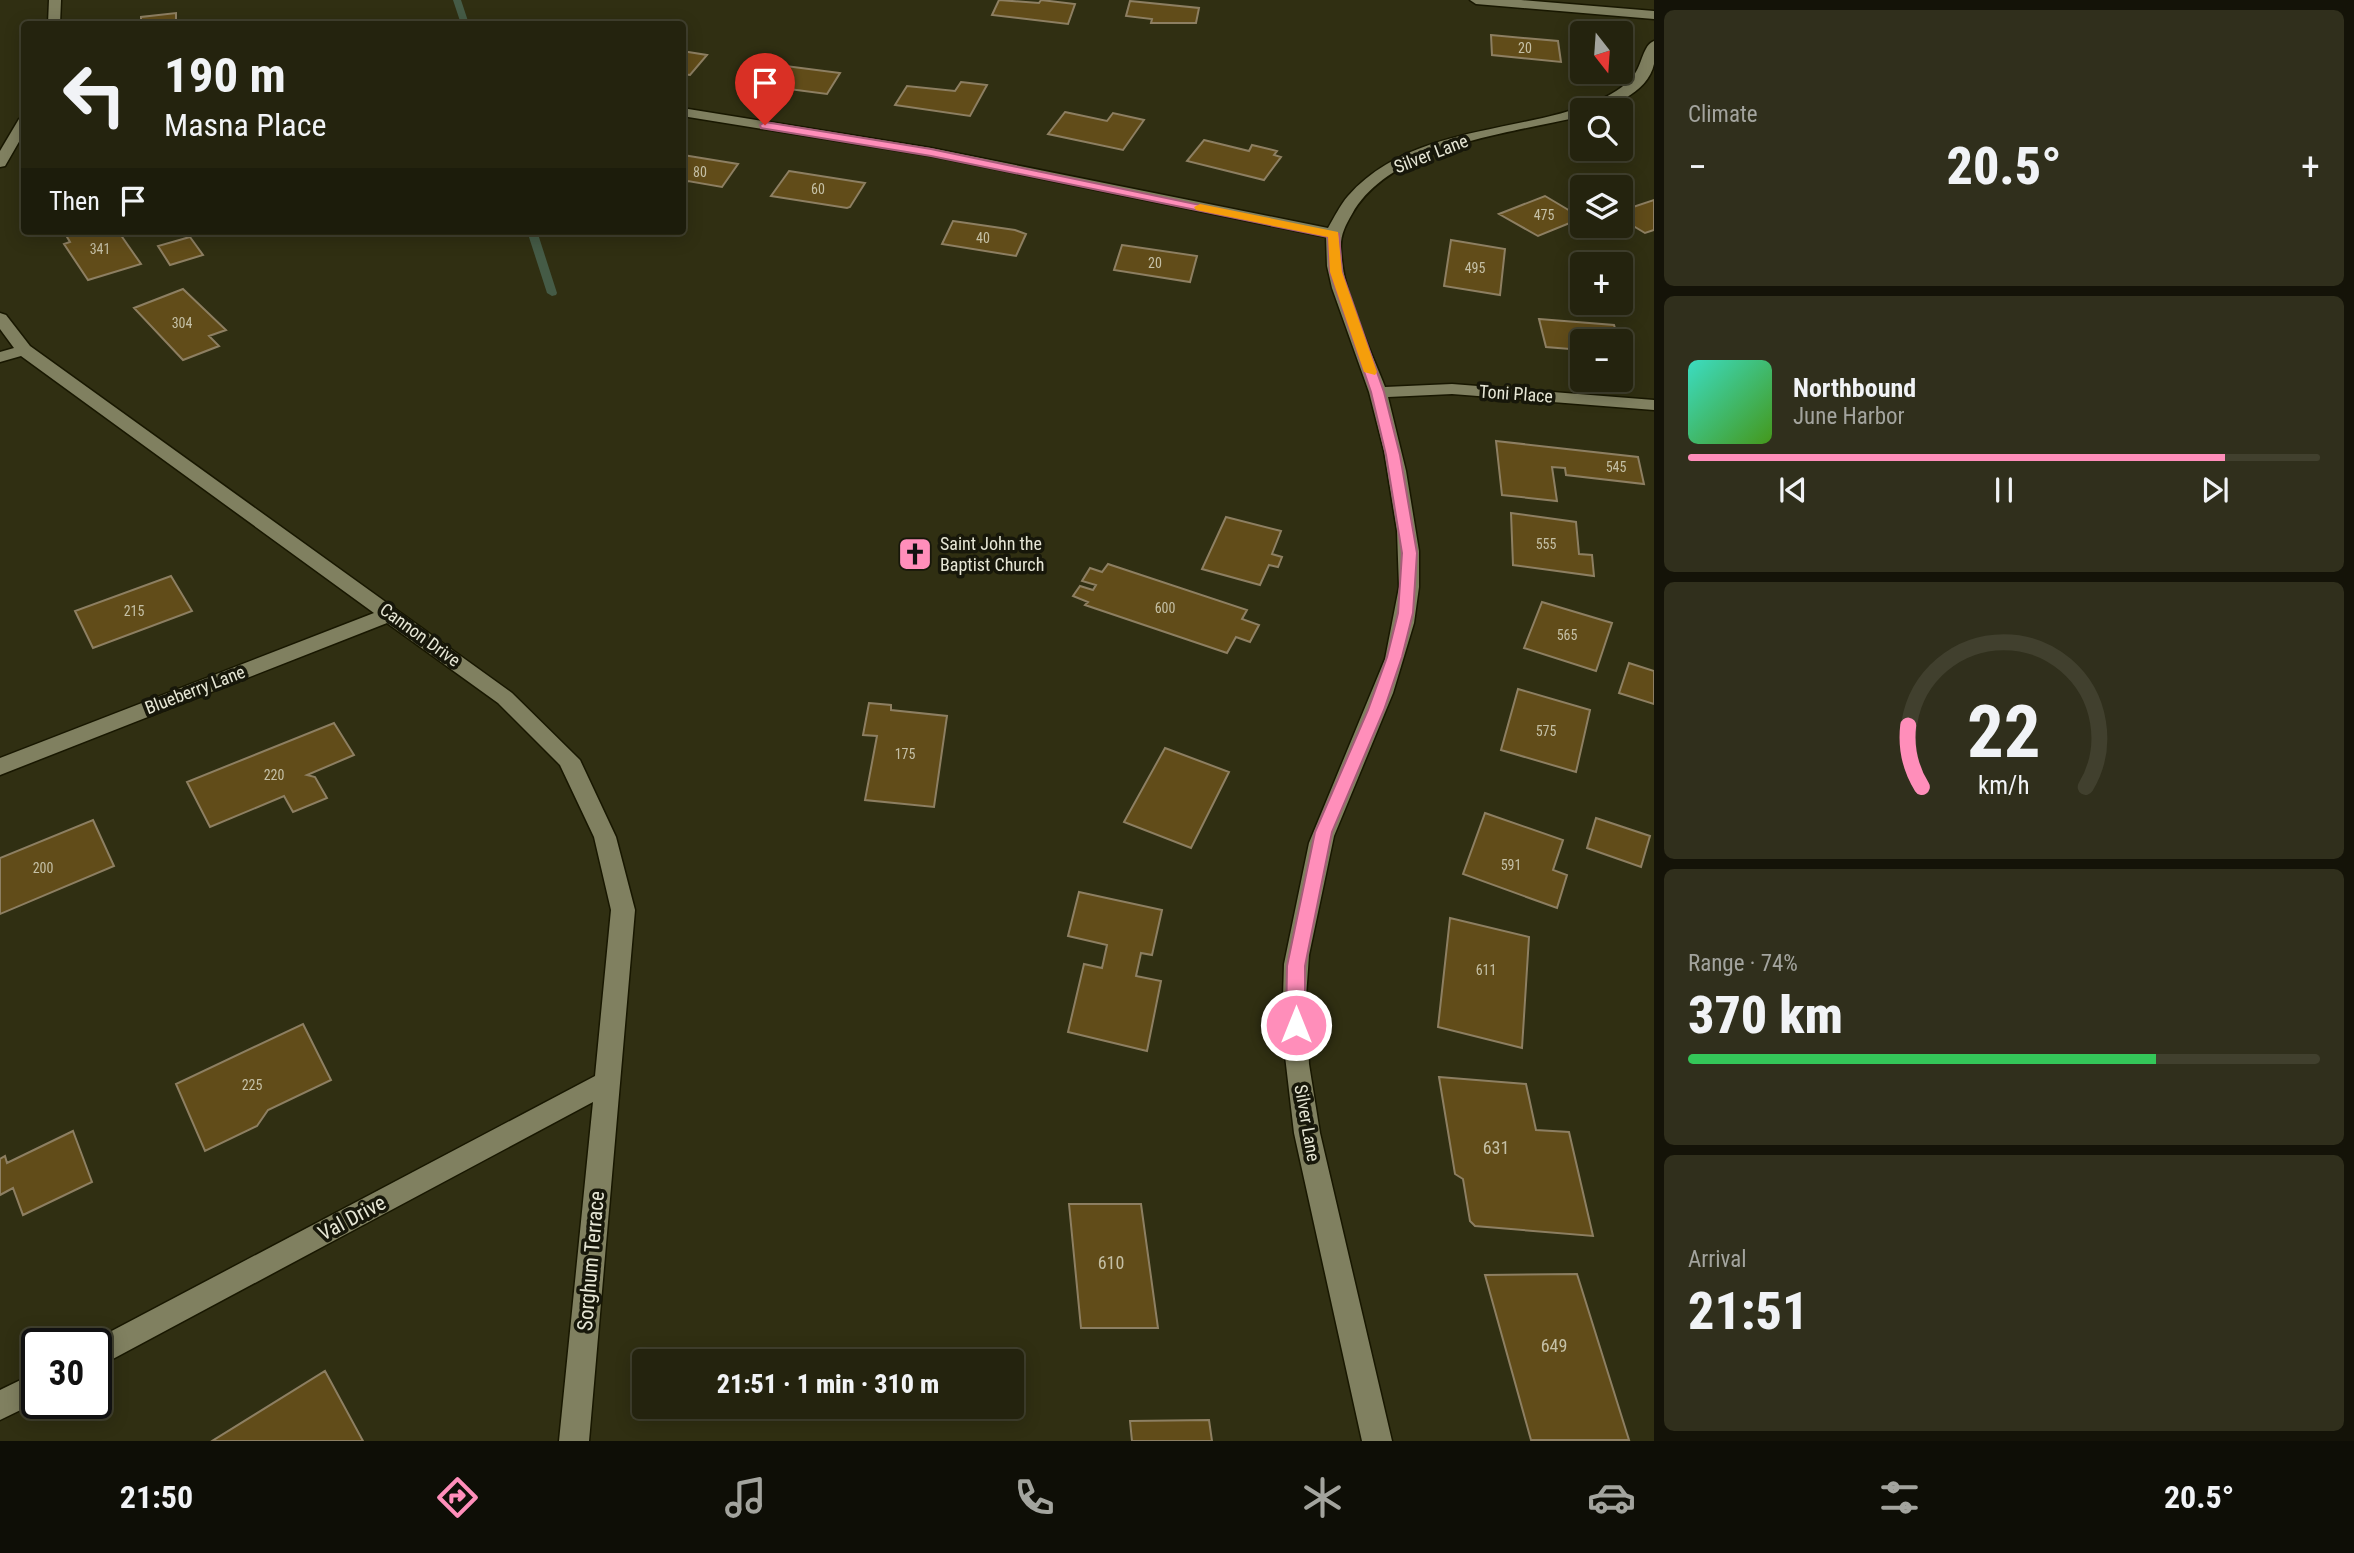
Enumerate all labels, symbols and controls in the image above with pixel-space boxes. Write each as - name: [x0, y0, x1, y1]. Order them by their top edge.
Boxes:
- north arrow: [1570, 21, 1633, 84]
- map controls: [1570, 21, 1633, 392]
- house number: 20: [1518, 40, 1532, 56]
- text: 190 m: [164, 47, 286, 104]
- icon: left: [49, 49, 140, 140]
- pin: [735, 53, 795, 125]
- icon: arrive: [746, 64, 784, 102]
- button: search: [1570, 98, 1633, 161]
- text: Climate: [1688, 101, 1758, 128]
- text: Masna Place: [164, 106, 326, 144]
- street label: Silver Lane: [1391, 130, 1471, 177]
- text: 20.5°: [1946, 136, 2062, 197]
- text: −: [1688, 145, 1707, 189]
- text: +: [2301, 145, 2320, 189]
- house number: 80: [693, 164, 707, 180]
- button: layers: [1570, 175, 1633, 238]
- house number: 60: [811, 181, 825, 197]
- icon: arrive: [114, 182, 152, 220]
- text: Then: [49, 186, 100, 216]
- house number: 475: [1534, 207, 1554, 223]
- house number: 40: [976, 230, 990, 246]
- house number: 341: [90, 241, 110, 257]
- button: +: [1570, 252, 1633, 315]
- house number: 20: [1148, 255, 1162, 271]
- house number: 495: [1465, 260, 1485, 276]
- house number: 304: [172, 315, 192, 331]
- button: −: [1570, 329, 1633, 392]
- text: Northbound: [1793, 373, 1916, 403]
- street label: Toni Place: [1478, 380, 1554, 407]
- text: June Harbor: [1793, 403, 1905, 430]
- house number: 545: [1606, 459, 1626, 475]
- icon: previous: [1774, 471, 1812, 509]
- icon: pause: [1985, 471, 2023, 509]
- icon: next: [2196, 471, 2234, 509]
- place label: Saint John the Baptist Church: [940, 533, 1044, 575]
- church icon: Saint John the Baptist Church: [896, 535, 934, 573]
- house number: 555: [1536, 536, 1556, 552]
- street label: Cannon Drive: [376, 598, 465, 671]
- house number: 600: [1155, 600, 1175, 616]
- house number: 215: [124, 603, 144, 619]
- house number: 565: [1557, 627, 1577, 643]
- street label: Blueberry Lane: [142, 661, 248, 718]
- text: 22: [1967, 689, 2041, 775]
- house number: 575: [1536, 723, 1556, 739]
- house number: 175: [895, 746, 915, 762]
- house number: 220: [264, 767, 284, 783]
- text: km/h: [1978, 770, 2030, 799]
- house number: 591: [1501, 857, 1521, 873]
- house number: 200: [33, 860, 53, 876]
- text: Range · 74%: [1688, 950, 1798, 977]
- house number: 611: [1476, 962, 1496, 978]
- text: 370 km: [1688, 985, 1843, 1046]
- position arrow: [1259, 988, 1333, 1062]
- house number: 225: [242, 1077, 262, 1093]
- street label: Silver Lane: [1290, 1083, 1325, 1163]
- house number: 631: [1483, 1137, 1509, 1158]
- street label: Val Drive: [314, 1190, 390, 1246]
- street label: Sorghum Terrace: [573, 1190, 609, 1332]
- text: Arrival: [1688, 1246, 1747, 1273]
- house number: 610: [1098, 1252, 1124, 1273]
- text: 21:51: [1688, 1281, 1808, 1342]
- speed limit sign: 30: [21, 1328, 112, 1419]
- house number: 649: [1541, 1335, 1567, 1356]
- text: 21:51 · 1 min · 310 m: [717, 1369, 939, 1399]
- icon: directions: [433, 1473, 482, 1522]
- icon: music: [721, 1473, 770, 1522]
- icon: phone: [1010, 1473, 1059, 1522]
- icon: climate: [1298, 1473, 1347, 1522]
- icon: car: [1587, 1473, 1636, 1522]
- icon: filters: [1875, 1473, 1924, 1522]
- text: 21:50: [120, 1478, 193, 1516]
- text: 20.5°: [2164, 1478, 2234, 1516]

